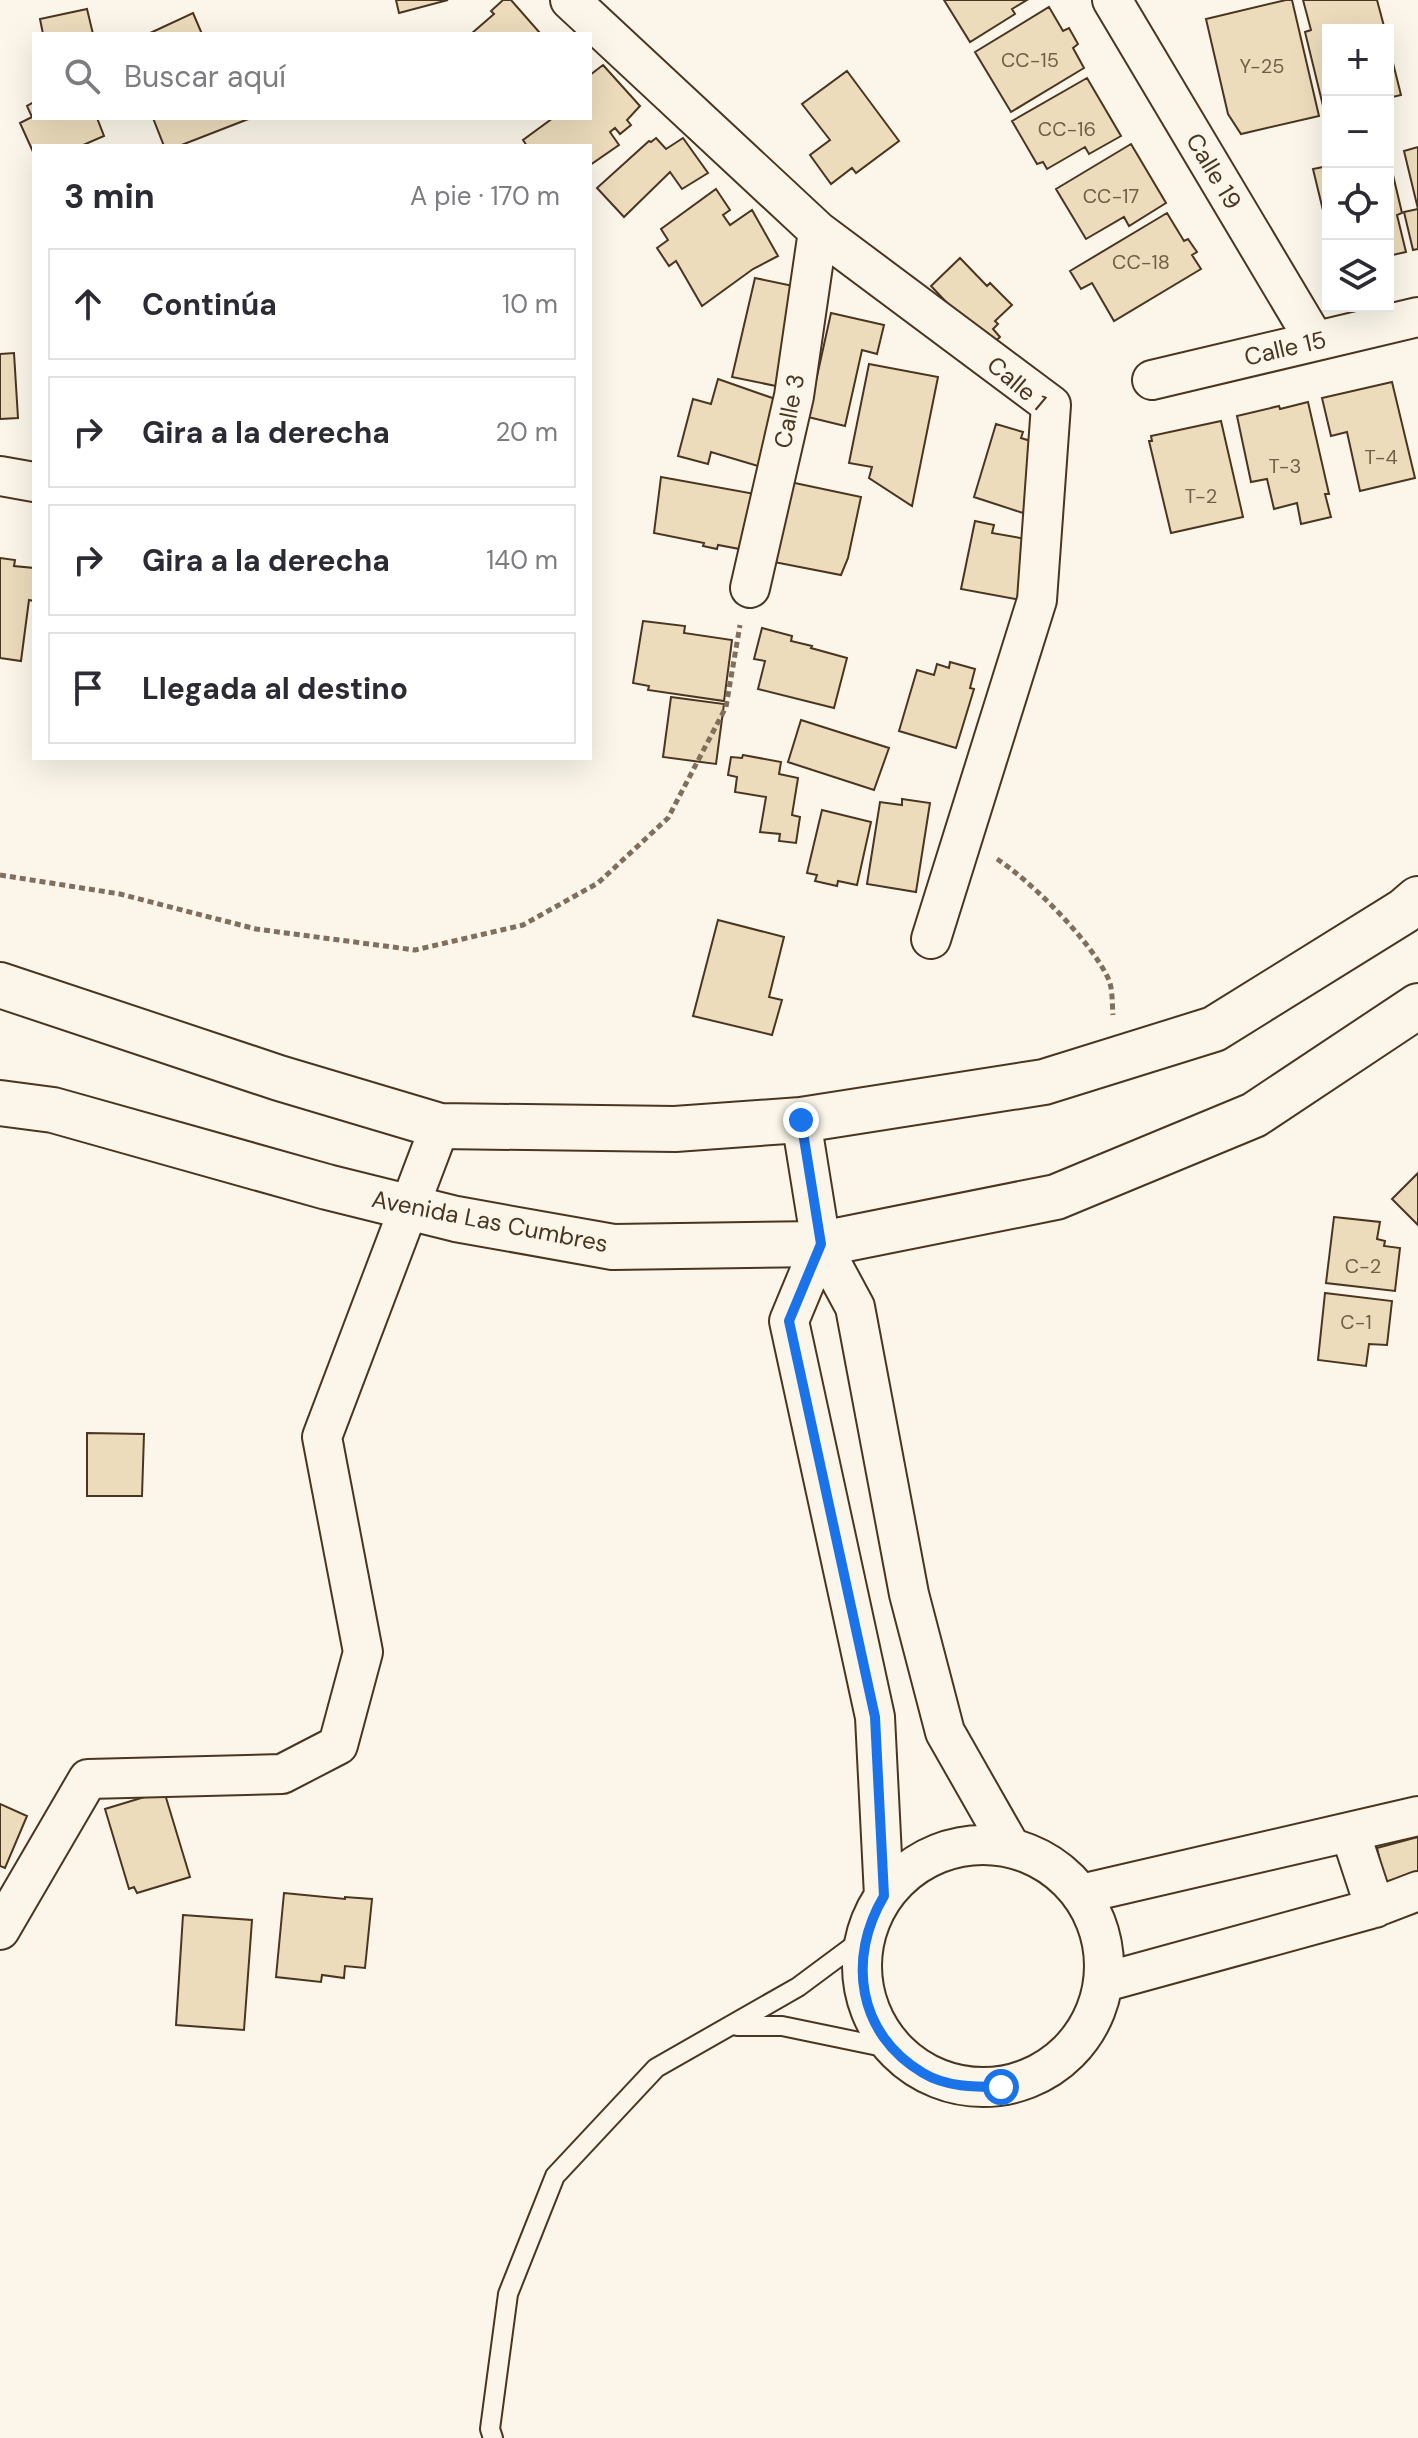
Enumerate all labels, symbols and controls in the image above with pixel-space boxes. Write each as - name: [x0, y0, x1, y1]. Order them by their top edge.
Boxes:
- map controls: [1322, 24, 1394, 312]
- button: +: [1322, 24, 1394, 96]
- search box: [32, 32, 592, 120]
- house number: CC-15: [1001, 47, 1059, 73]
- house number: Y-25: [1240, 53, 1284, 79]
- icon: search: [60, 54, 104, 98]
- text: Buscar aquí: [124, 57, 286, 96]
- button: −: [1322, 96, 1394, 168]
- house number: CC-16: [1038, 116, 1096, 142]
- street label: Calle 19: [1179, 127, 1249, 215]
- button: locate: [1322, 168, 1394, 240]
- text: 3 min: [64, 174, 155, 219]
- text: A pie · 170 m: [410, 179, 560, 213]
- house number: CC-17: [1083, 183, 1139, 209]
- button: layers: [1322, 240, 1394, 312]
- house number: CC-18: [1112, 249, 1170, 275]
- icon: ahead: [66, 282, 110, 326]
- text: Continúa: [142, 285, 277, 324]
- text: 10 m: [502, 287, 558, 321]
- street label: Calle 15: [1241, 324, 1329, 372]
- street label: Calle 1: [981, 349, 1053, 417]
- street label: Calle 3: [767, 371, 811, 451]
- icon: right: [66, 410, 110, 454]
- text: Gira a la derecha: [142, 413, 390, 452]
- text: 20 m: [495, 415, 558, 449]
- house number: T-4: [1364, 444, 1398, 470]
- house number: T-3: [1269, 453, 1301, 479]
- house number: T-2: [1185, 483, 1217, 509]
- icon: right: [66, 538, 110, 582]
- text: Gira a la derecha: [142, 541, 390, 580]
- text: 140 m: [486, 543, 558, 577]
- icon: arrive: [66, 666, 110, 710]
- text: Llegada al destino: [142, 669, 408, 708]
- route end: [783, 1102, 819, 1138]
- street label: Avenida Las Cumbres: [369, 1183, 611, 1259]
- house number: C-2: [1345, 1253, 1381, 1279]
- house number: C-1: [1340, 1309, 1372, 1335]
- route start: [983, 2069, 1019, 2105]

